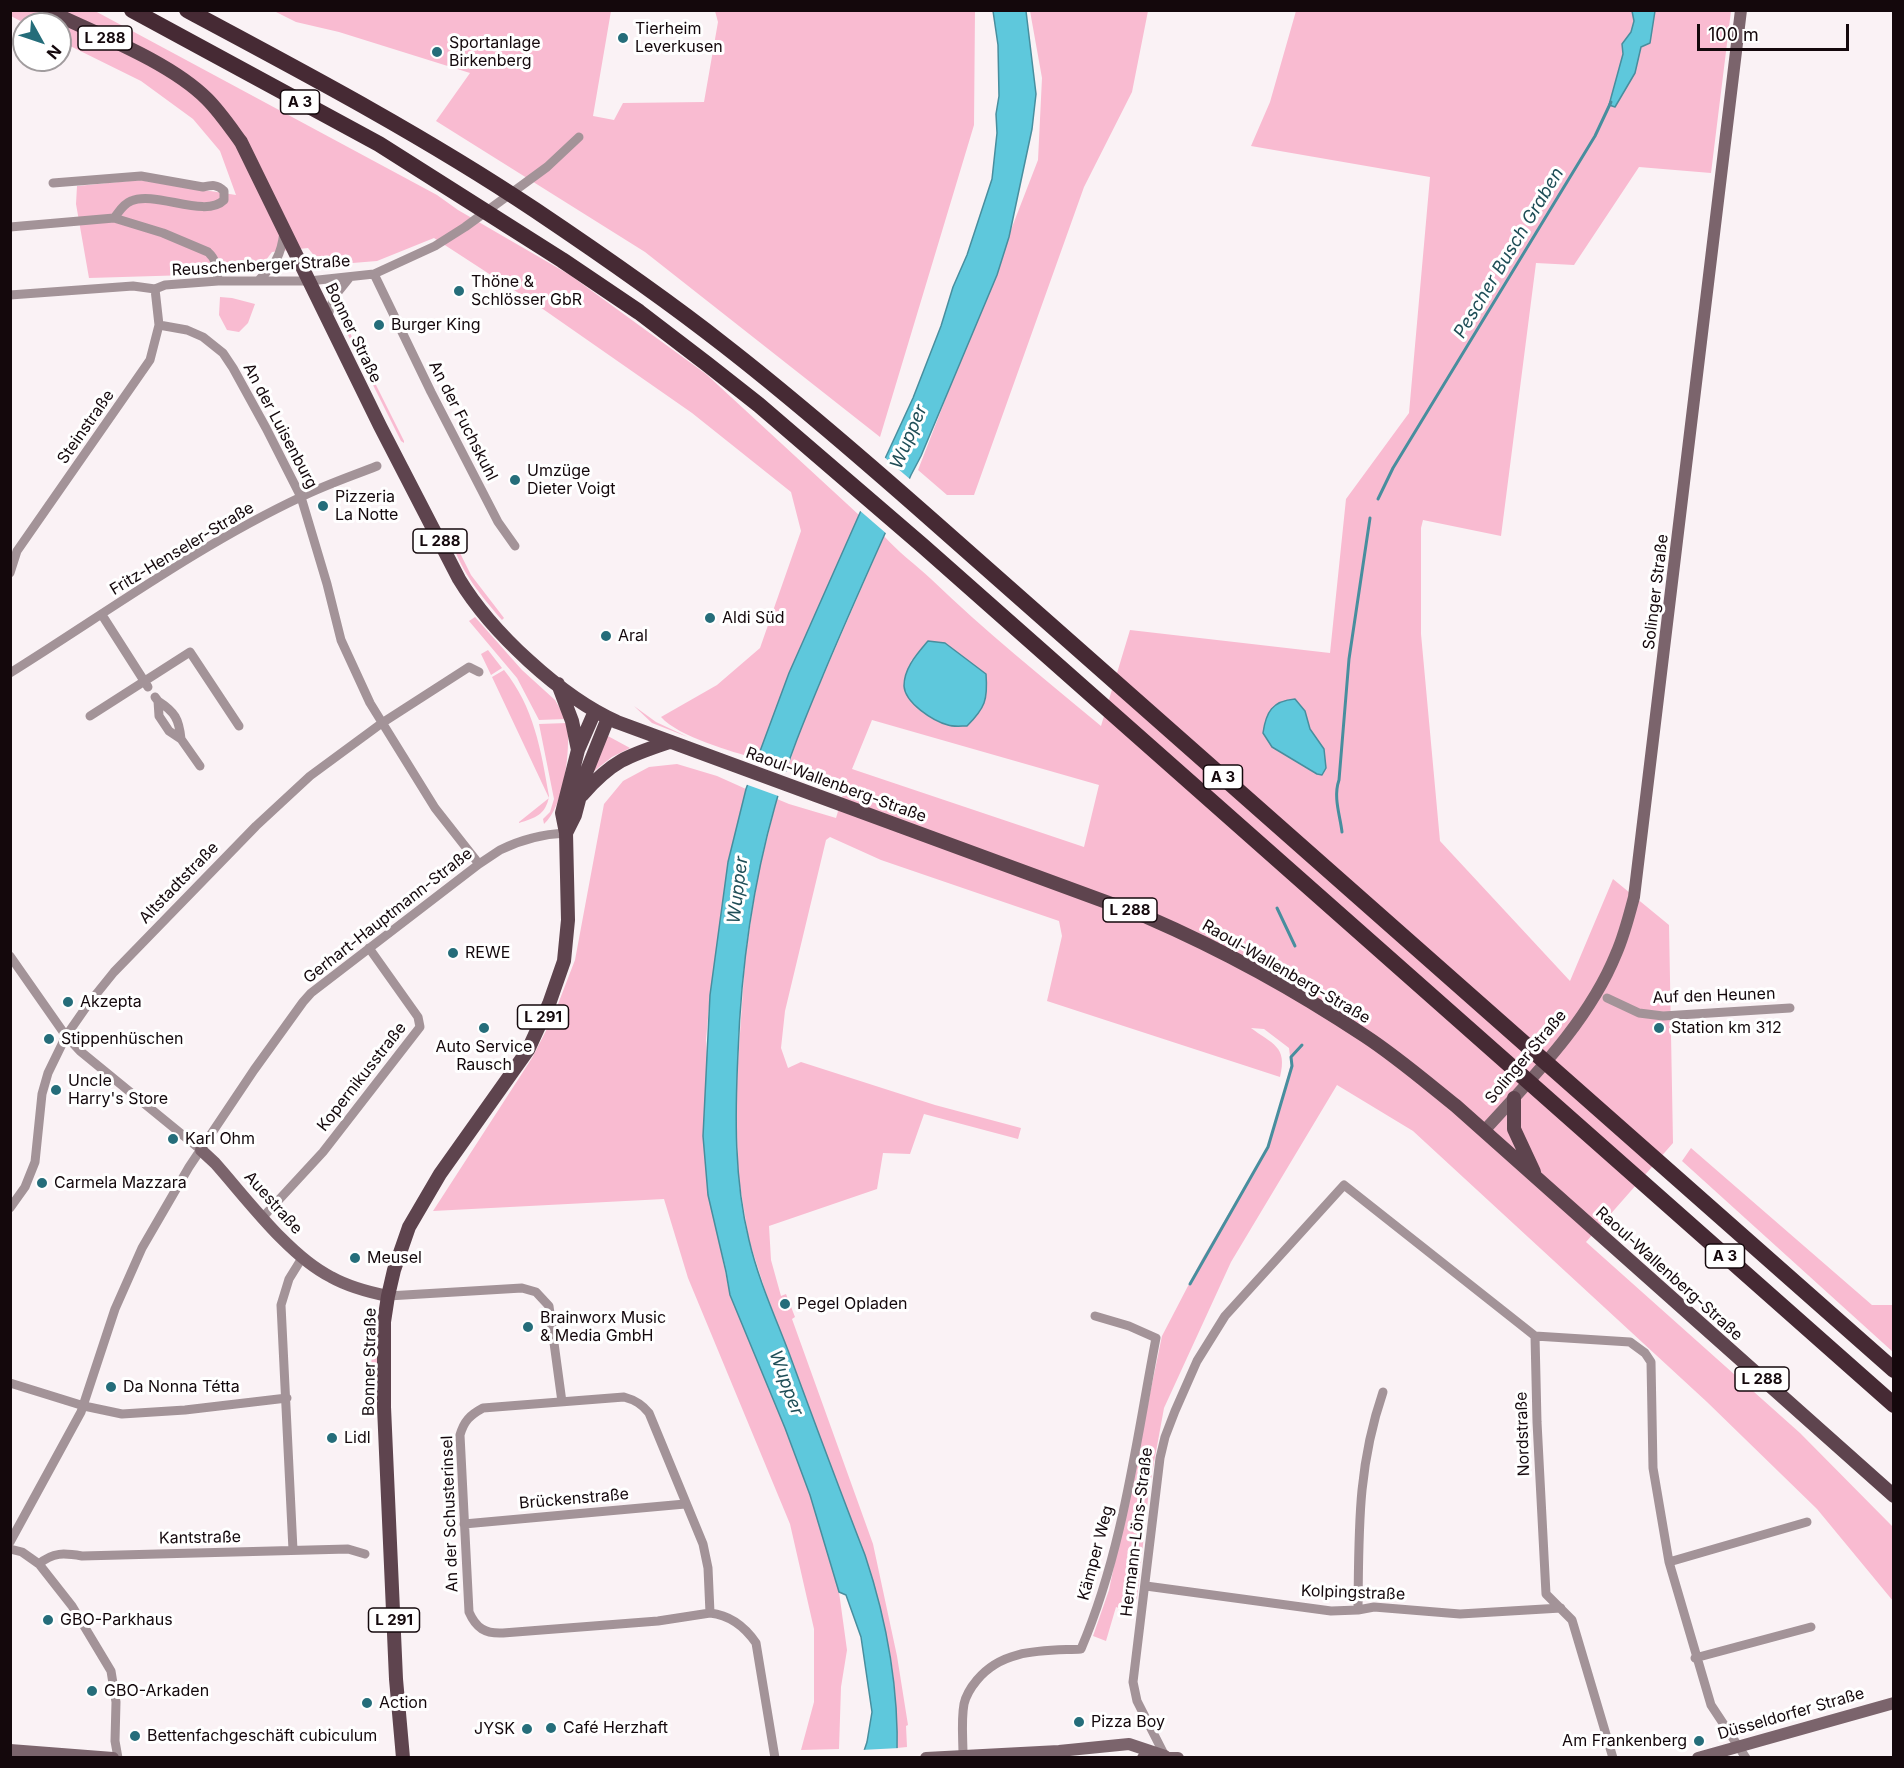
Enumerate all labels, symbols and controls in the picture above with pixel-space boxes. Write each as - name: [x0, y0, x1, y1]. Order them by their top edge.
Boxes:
- north arrow: [12, 12, 72, 72]
- scale bar: [1700, 12, 1852, 50]
- place label: Tierheim Leverkusen: [635, 19, 723, 57]
- text: 100 m: [1708, 24, 1759, 45]
- road number: L 288: [78, 26, 132, 50]
- marker: Tierheim Leverkusen: [616, 31, 630, 45]
- place label: Sportanlage Birkenberg: [449, 33, 541, 71]
- text: N: [43, 41, 66, 63]
- marker: Sportanlage Birkenberg: [430, 45, 444, 59]
- road number: A 3: [280, 90, 320, 114]
- water label: Pescher Busch Graben: [1449, 164, 1569, 342]
- street label: Reuschenberger Straße: [171, 252, 351, 280]
- place label: Thöne & Schlösser GbR: [471, 272, 582, 310]
- street label: Bonner Straße: [321, 280, 385, 386]
- marker: Thöne & Schlösser GbR: [452, 284, 466, 298]
- place label: Burger King: [391, 315, 480, 335]
- marker: Burger King: [372, 318, 386, 332]
- street label: An der Fuchskuhl: [425, 358, 501, 484]
- street label: An der Luisenburg: [239, 360, 321, 492]
- street label: Steinstraße: [54, 386, 118, 468]
- water label: Wupper: [886, 402, 932, 472]
- place label: Umzüge Dieter Voigt: [527, 461, 615, 499]
- marker: Umzüge Dieter Voigt: [508, 473, 522, 487]
- place label: Pizzeria La Notte: [335, 487, 398, 525]
- street label: Fritz-Henseler-Straße: [106, 498, 258, 600]
- marker: Pizzeria La Notte: [316, 499, 330, 513]
- road number: L 288: [413, 529, 467, 553]
- street label: Solinger Straße: [1639, 533, 1673, 651]
- place label: Aldi Süd: [722, 608, 785, 628]
- marker: Aldi Süd: [703, 611, 717, 625]
- place label: Aral: [618, 626, 648, 646]
- marker: Aral: [599, 629, 613, 643]
- street label: Raoul-Wallenberg-Straße: [743, 743, 929, 827]
- road number: A 3: [1204, 765, 1242, 789]
- street label: Altstadtstraße: [135, 838, 223, 928]
- street label: Gerhart-Hauptmann-Straße: [300, 844, 476, 988]
- water label: Wupper: [723, 855, 753, 925]
- road number: L 288: [1103, 898, 1157, 922]
- street label: Raoul-Wallenberg-Straße: [1199, 916, 1373, 1028]
- place label: REWE: [465, 943, 510, 963]
- marker: REWE: [446, 946, 460, 960]
- street label: Auf den Heunen: [1652, 984, 1776, 1008]
- place label: Akzepta: [80, 992, 142, 1012]
- marker: Akzepta: [61, 995, 75, 1009]
- road number: L 291: [518, 1005, 568, 1029]
- street label: Solinger Straße: [1481, 1006, 1571, 1108]
- place label: Station km 312: [1671, 1018, 1782, 1038]
- street label: Kopernikusstraße: [313, 1019, 411, 1135]
- marker: Auto Service Rausch: [477, 1021, 491, 1035]
- marker: Station km 312: [1652, 1021, 1666, 1035]
- place label: Stippenhüschen: [61, 1029, 183, 1049]
- marker: Stippenhüschen: [42, 1032, 56, 1046]
- place label: Auto Service Rausch: [436, 1037, 532, 1075]
- place label: Uncle Harry's Store: [68, 1071, 168, 1109]
- marker: Uncle Harry's Store: [49, 1083, 63, 1097]
- place label: Karl Ohm: [185, 1129, 255, 1149]
- marker: Karl Ohm: [166, 1132, 180, 1146]
- street label: Auestraße: [240, 1168, 306, 1238]
- place label: Carmela Mazzara: [54, 1173, 187, 1193]
- marker: Carmela Mazzara: [35, 1176, 49, 1190]
- street label: Raoul-Wallenberg-Straße: [1592, 1203, 1746, 1345]
- road number: A 3: [1706, 1244, 1744, 1268]
- place label: Meusel: [367, 1248, 422, 1268]
- marker: Meusel: [348, 1251, 362, 1265]
- place label: Pegel Opladen: [797, 1294, 907, 1314]
- marker: Pegel Opladen: [778, 1297, 792, 1311]
- street label: Bonner Straße: [359, 1308, 381, 1416]
- place label: Brainworx Music & Media GmbH: [540, 1308, 666, 1346]
- marker: Brainworx Music & Media GmbH: [521, 1320, 535, 1334]
- water label: Wupper: [764, 1348, 808, 1418]
- road number: L 288: [1735, 1367, 1789, 1391]
- place label: Da Nonna Tétta: [123, 1377, 240, 1397]
- marker: Da Nonna Tétta: [104, 1380, 118, 1394]
- street label: Nordstraße: [1512, 1391, 1534, 1477]
- place label: Lidl: [344, 1428, 371, 1448]
- marker: Lidl: [325, 1431, 339, 1445]
- street label: An der Schusterinsel: [438, 1435, 462, 1593]
- street label: Hermann-Löns-Straße: [1117, 1446, 1157, 1618]
- street label: Brückenstraße: [518, 1485, 630, 1513]
- street label: Kämper Weg: [1074, 1503, 1118, 1603]
- street label: Kantstraße: [159, 1528, 241, 1548]
- street label: Kolpingstraße: [1300, 1582, 1406, 1604]
- road number: L 291: [368, 1608, 420, 1632]
- place label: GBO-Parkhaus: [60, 1610, 173, 1630]
- marker: GBO-Parkhaus: [41, 1613, 55, 1627]
- place label: GBO-Arkaden: [104, 1681, 209, 1701]
- marker: GBO-Arkaden: [85, 1684, 99, 1698]
- street label: Düsseldorfer Straße: [1715, 1684, 1867, 1744]
- place label: Action: [379, 1693, 427, 1713]
- marker: Action: [360, 1696, 374, 1710]
- place label: Pizza Boy: [1091, 1712, 1165, 1732]
- marker: Pizza Boy: [1072, 1715, 1086, 1729]
- place label: Café Herzhaft: [563, 1718, 668, 1738]
- place label: JYSK: [474, 1719, 515, 1739]
- marker: Café Herzhaft: [544, 1721, 558, 1735]
- marker: JYSK: [520, 1722, 534, 1736]
- place label: Bettenfachgeschäft cubiculum: [147, 1726, 377, 1746]
- marker: Bettenfachgeschäft cubiculum: [128, 1729, 142, 1743]
- place label: Am Frankenberg: [1562, 1731, 1687, 1751]
- marker: Am Frankenberg: [1692, 1734, 1706, 1748]

